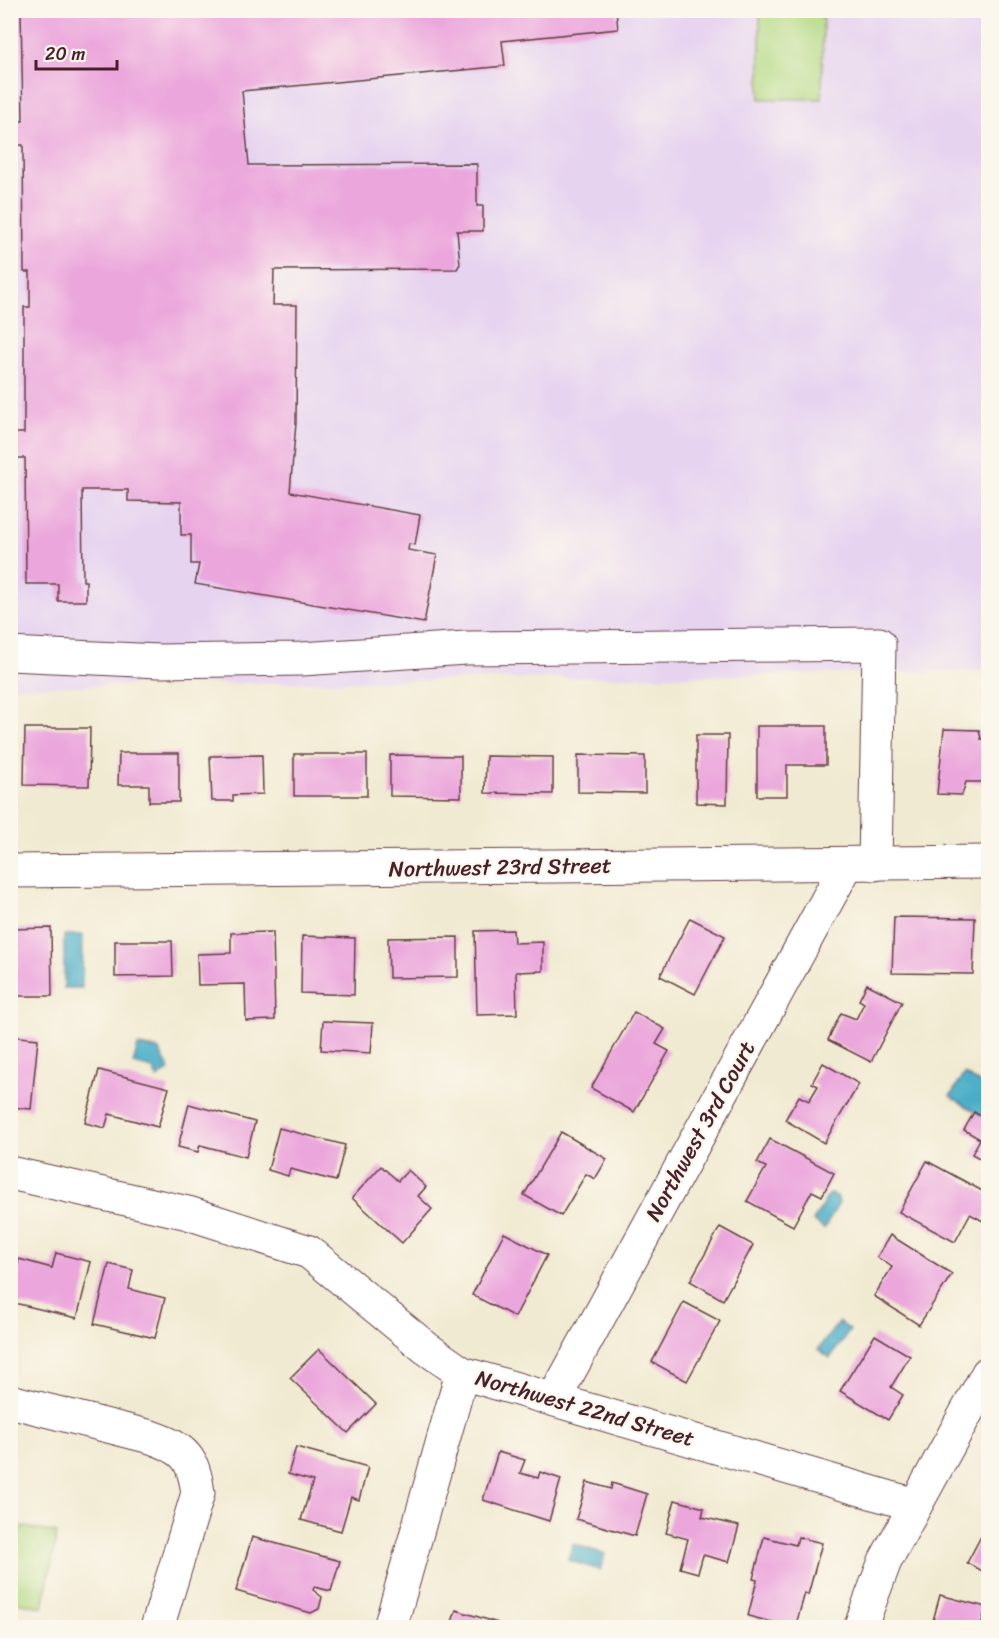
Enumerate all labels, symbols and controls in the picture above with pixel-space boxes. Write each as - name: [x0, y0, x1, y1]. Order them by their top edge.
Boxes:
- scale bar: [36, 33, 117, 71]
- text: 20 m: [45, 38, 85, 70]
- street label: Northwest 23rd Street: [388, 846, 612, 888]
- street label: Northwest 3rd Court: [634, 1033, 766, 1229]
- street label: Northwest 22nd Street: [471, 1358, 700, 1458]

